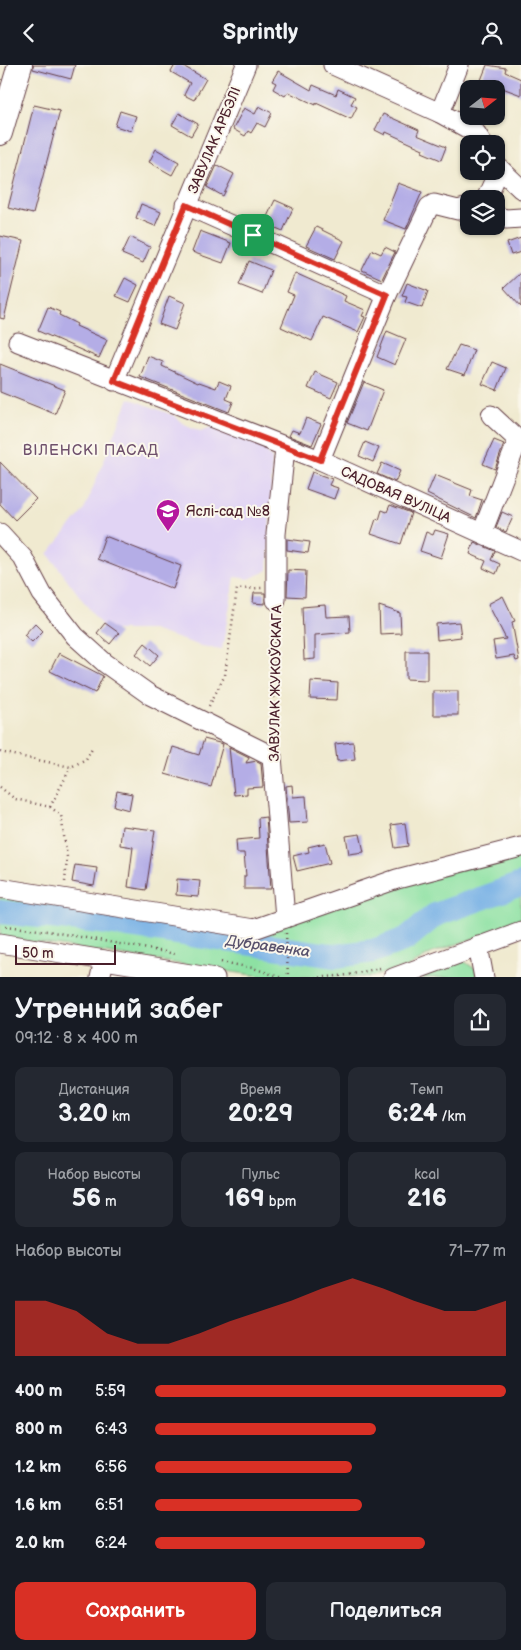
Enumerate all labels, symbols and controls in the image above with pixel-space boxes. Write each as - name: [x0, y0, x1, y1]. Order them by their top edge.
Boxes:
- icon: back: [15, 19, 43, 47]
- text: Sprintly: [223, 19, 298, 46]
- icon: person: [478, 19, 506, 47]
- north arrow: [460, 80, 505, 125]
- map controls: [460, 80, 505, 235]
- street label: ЗАВУЛАК АРБЭЛІ: [184, 84, 245, 196]
- button: locate: [460, 135, 505, 180]
- button: layers: [460, 190, 505, 235]
- pin: [232, 214, 274, 256]
- icon: arrive: [239, 221, 267, 249]
- district label: ВІЛЕНСКІ ПАСАД: [23, 441, 159, 460]
- street label: САДОВАЯ ВУЛІЦА: [338, 463, 454, 527]
- school or university icon: Яслі-сад №8: [155, 498, 181, 532]
- place label: Яслі-сад №8: [186, 503, 270, 520]
- street label: ЗАВУЛАК ЖУКОЎСКАГА: [265, 604, 285, 762]
- water label: Дубравенка: [224, 931, 311, 962]
- scale bar: [15, 943, 116, 966]
- text: 50 m: [22, 945, 54, 962]
- text: Утренний забег: [15, 993, 223, 1026]
- button: share: [454, 994, 506, 1046]
- text: 09:12 · 8 × 400 m: [15, 1029, 138, 1048]
- text: Дистанция: [59, 1081, 130, 1098]
- text: Время: [240, 1081, 281, 1098]
- text: Темп: [410, 1081, 443, 1098]
- text: 3.20: [58, 1098, 108, 1129]
- text: 20:29: [228, 1098, 293, 1129]
- text: 6:24: [388, 1098, 437, 1129]
- text: km: [108, 1108, 130, 1125]
- text: /km: [437, 1108, 466, 1125]
- text: Набор высоты: [48, 1166, 141, 1183]
- text: Пульс: [241, 1166, 280, 1183]
- text: kcal: [414, 1166, 439, 1183]
- text: 56: [72, 1183, 101, 1214]
- text: 169: [225, 1183, 265, 1214]
- text: 216: [407, 1183, 447, 1214]
- text: m: [101, 1193, 117, 1210]
- text: bpm: [265, 1193, 296, 1210]
- text: Набор высоты: [15, 1242, 122, 1261]
- text: 71–77 m: [449, 1242, 506, 1261]
- text: 400 m: [15, 1382, 62, 1401]
- text: 5:59: [95, 1382, 126, 1401]
- text: 800 m: [15, 1420, 63, 1439]
- text: 6:43: [95, 1420, 128, 1439]
- text: 1.2 km: [15, 1458, 61, 1477]
- text: 6:56: [95, 1458, 127, 1477]
- text: 1.6 km: [15, 1496, 61, 1515]
- text: 6:51: [95, 1496, 123, 1515]
- text: 2.0 km: [15, 1534, 64, 1553]
- text: 6:24: [95, 1534, 127, 1553]
- button: Сохранить: [15, 1582, 256, 1640]
- button: Поделиться: [266, 1582, 506, 1640]

